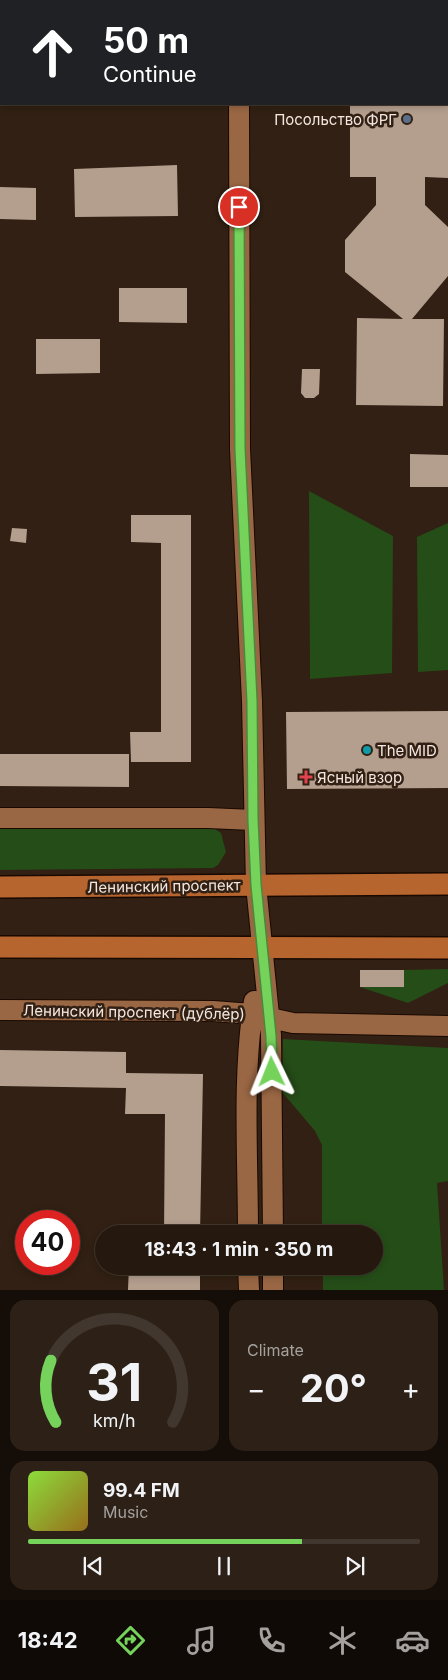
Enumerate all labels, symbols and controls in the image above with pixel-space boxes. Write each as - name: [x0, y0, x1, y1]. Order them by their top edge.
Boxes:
- text: 50 m: [103, 19, 189, 61]
- icon: ahead: [20, 20, 85, 85]
- text: Continue: [103, 61, 197, 87]
- place label: Посольство ФРГ: [274, 110, 397, 129]
- marker: Посольство ФРГ: [401, 113, 413, 125]
- pin: [218, 186, 260, 228]
- icon: arrive: [225, 193, 253, 221]
- place label: The MID: [377, 741, 437, 760]
- marker: The MID: [361, 744, 373, 756]
- place label: Ясный взор: [317, 768, 402, 787]
- marker: Ясный взор: [299, 770, 313, 784]
- street label: Ленинский проспект: [87, 875, 241, 897]
- street label: Ленинский проспект (дублёр): [23, 1001, 245, 1023]
- position arrow: [245, 1045, 297, 1097]
- speed limit sign: 40: [15, 1210, 80, 1275]
- text: 18:43 · 1 min · 350 m: [145, 1238, 333, 1261]
- text: Climate: [247, 1340, 304, 1360]
- text: 31: [87, 1351, 143, 1414]
- text: 20°: [300, 1365, 367, 1411]
- text: −: [247, 1372, 266, 1406]
- text: +: [401, 1372, 420, 1406]
- text: km/h: [93, 1410, 136, 1431]
- text: 99.4 FM: [103, 1479, 180, 1502]
- text: Music: [103, 1502, 148, 1522]
- icon: previous: [79, 1552, 107, 1580]
- icon: pause: [210, 1552, 238, 1580]
- icon: next: [341, 1552, 369, 1580]
- icon: directions: [113, 1623, 148, 1658]
- icon: music: [184, 1623, 219, 1658]
- icon: phone: [254, 1623, 289, 1658]
- icon: climate: [325, 1623, 360, 1658]
- icon: car: [395, 1623, 430, 1658]
- text: 18:42: [18, 1627, 78, 1653]

